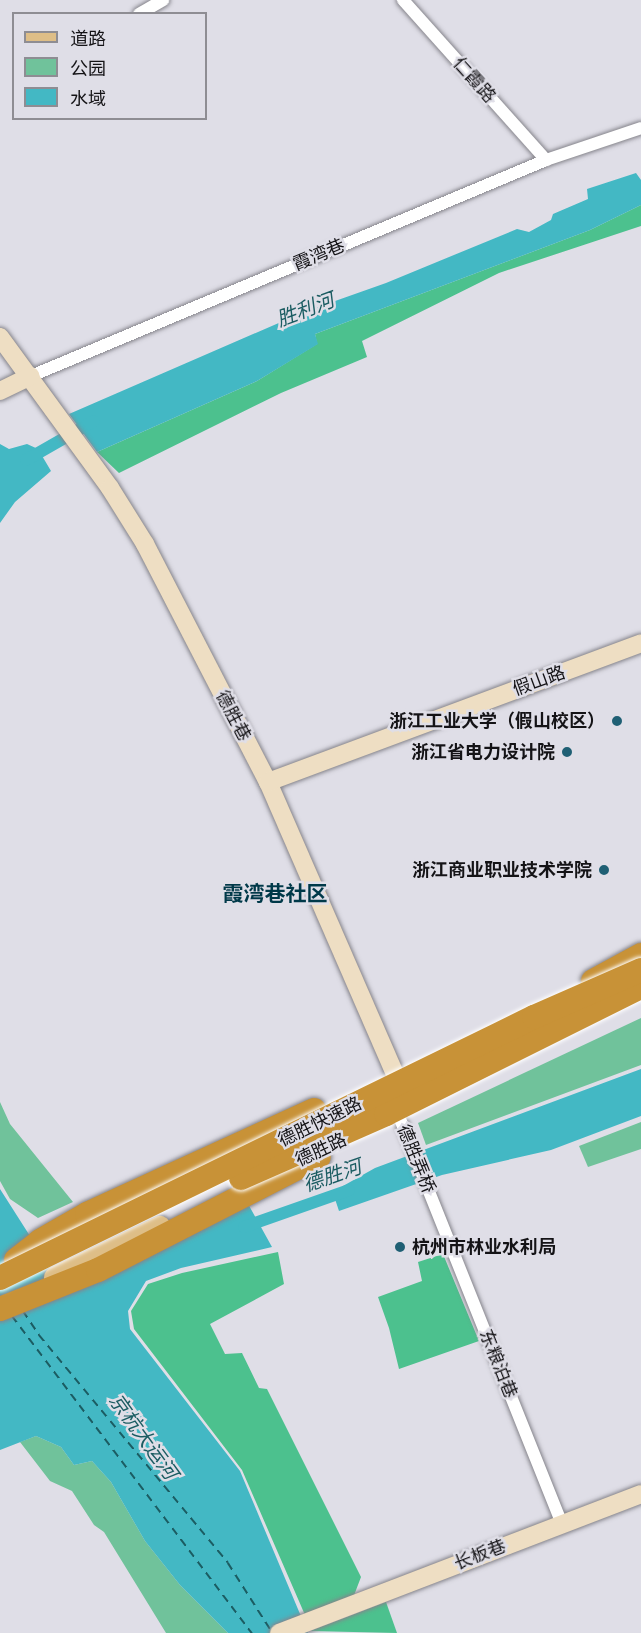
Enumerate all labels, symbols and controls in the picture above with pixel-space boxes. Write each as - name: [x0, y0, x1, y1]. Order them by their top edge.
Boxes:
- legend: [12, 12, 207, 120]
- text: 道路: [70, 27, 106, 50]
- street label: 仁霞路: [448, 53, 500, 107]
- text: 公园: [70, 57, 106, 80]
- text: 水域: [70, 87, 106, 110]
- street label: 霞湾巷: [290, 235, 348, 275]
- water label: 胜利河: [273, 287, 337, 331]
- street label: 假山路: [510, 662, 568, 700]
- street label: 德胜巷: [211, 687, 255, 745]
- place label: 浙江工业大学（假山校区）: [389, 710, 605, 732]
- marker: 浙江工业大学（假山校区）: [610, 714, 624, 728]
- place label: 浙江省电力设计院: [411, 741, 555, 763]
- marker: 浙江省电力设计院: [560, 745, 574, 759]
- place label: 浙江商业职业技术学院: [412, 859, 592, 881]
- marker: 浙江商业职业技术学院: [597, 863, 611, 877]
- district label: 霞湾巷社区: [223, 880, 327, 906]
- street label: 德胜快速路: [275, 1093, 365, 1151]
- street label: 德胜弄桥: [393, 1122, 439, 1196]
- street label: 德胜路: [292, 1129, 350, 1171]
- water label: 德胜河: [300, 1154, 364, 1196]
- place label: 杭州市林业水利局: [412, 1236, 556, 1258]
- marker: 杭州市林业水利局: [393, 1240, 407, 1254]
- street label: 东粮泊巷: [475, 1327, 521, 1401]
- water label: 京杭大运河: [105, 1388, 183, 1484]
- street label: 长板巷: [451, 1535, 509, 1575]

